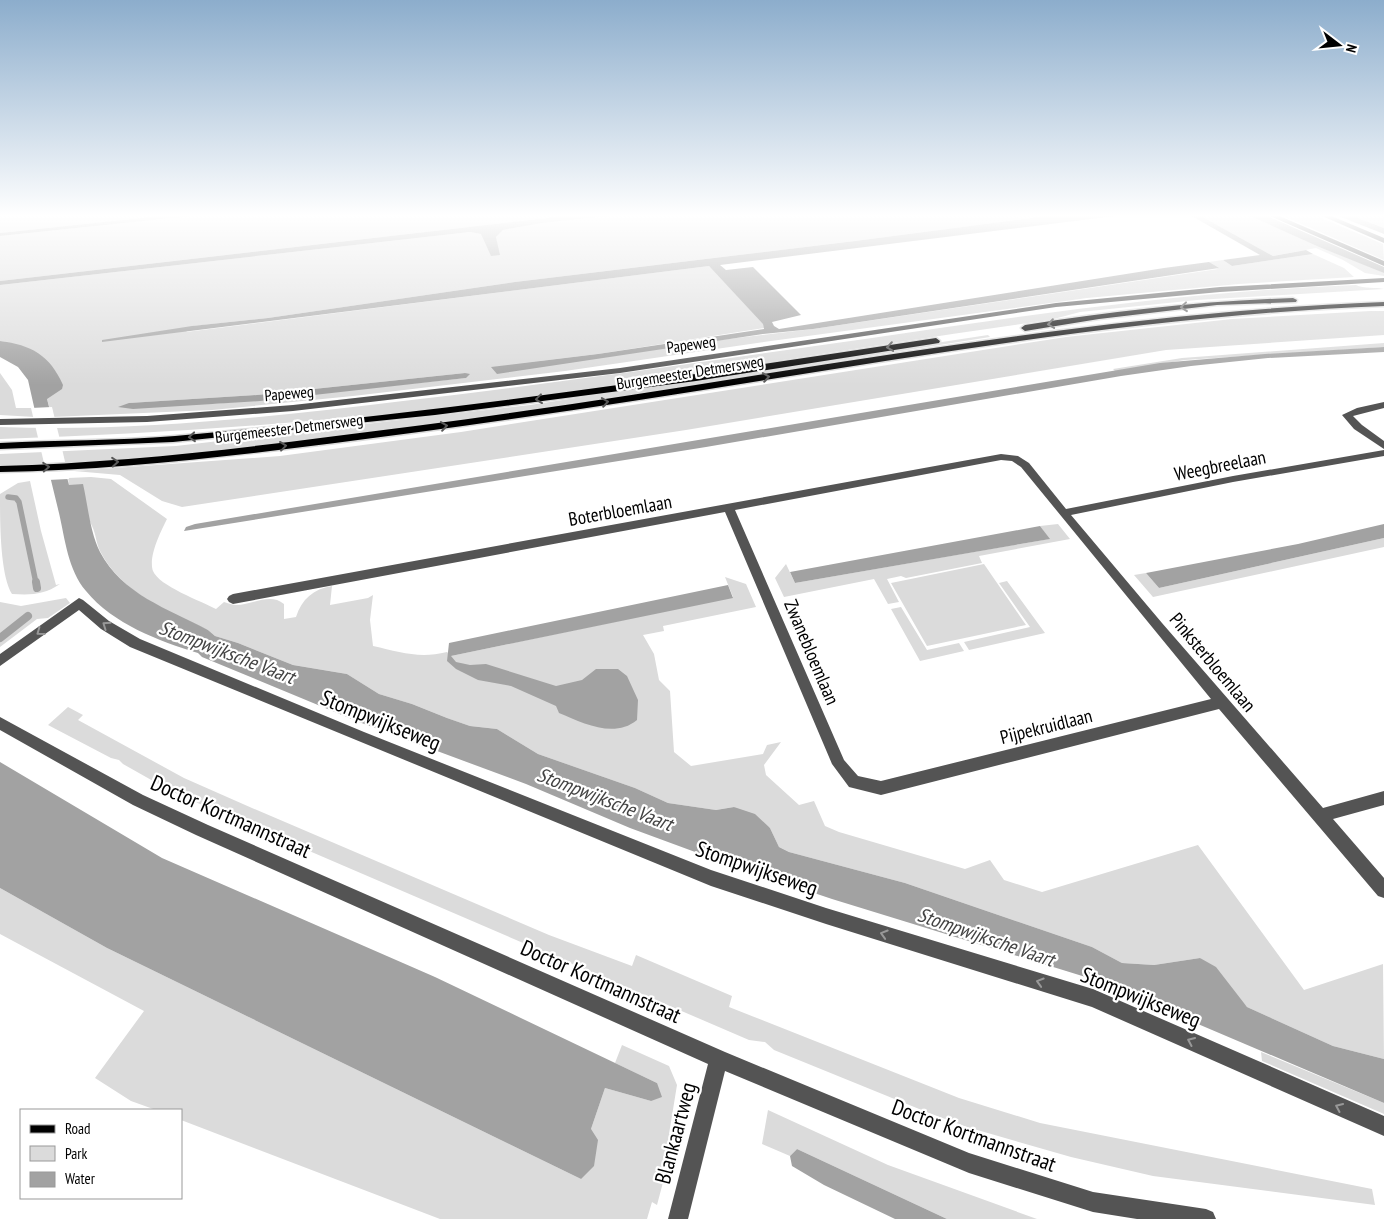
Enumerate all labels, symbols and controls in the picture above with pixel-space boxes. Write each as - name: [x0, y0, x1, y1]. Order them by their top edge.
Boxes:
- north arrow: [1314, 20, 1364, 70]
- text: N: [1342, 42, 1361, 55]
- one-way arrow: [1179, 301, 1187, 312]
- one-way arrow: [1046, 318, 1054, 329]
- street label: Papeweg: [665, 331, 717, 357]
- one-way arrow: [886, 342, 894, 352]
- street label: Burgemeester Detmersweg: [615, 350, 765, 394]
- one-way arrow: [761, 372, 770, 382]
- street label: Papeweg: [264, 381, 314, 405]
- one-way arrow: [534, 393, 542, 404]
- one-way arrow: [601, 397, 609, 408]
- street label: Burgemeester Detmersweg: [214, 409, 364, 447]
- one-way arrow: [441, 421, 449, 432]
- one-way arrow: [188, 431, 196, 442]
- one-way arrow: [279, 441, 287, 452]
- street label: Weegbreelaan: [1172, 444, 1268, 486]
- one-way arrow: [111, 457, 119, 468]
- one-way arrow: [43, 462, 51, 473]
- street label: Boterbloemlaan: [567, 489, 673, 531]
- street label: Zwanebloemlaan: [779, 596, 845, 708]
- street label: Pinksterbloemlaan: [1165, 608, 1261, 716]
- water label: Stompwijksche Vaart: [156, 614, 301, 691]
- one-way arrow: [102, 622, 112, 631]
- one-way arrow: [36, 626, 46, 635]
- street label: Stompwijkseweg: [317, 683, 445, 757]
- street label: Pijpekruidlaan: [997, 703, 1095, 749]
- water label: Stompwijksche Vaart: [534, 761, 679, 838]
- street label: Doctor Kortmannstraat: [146, 768, 316, 864]
- street label: Stompwijkseweg: [692, 834, 822, 902]
- water label: Stompwijksche Vaart: [914, 901, 1060, 973]
- one-way arrow: [881, 930, 889, 940]
- street label: Doctor Kortmannstraat: [516, 933, 686, 1029]
- street label: Stompwijkseweg: [1077, 960, 1205, 1034]
- one-way arrow: [1036, 977, 1044, 987]
- one-way arrow: [1187, 1037, 1196, 1048]
- street label: Blankaartweg: [648, 1079, 702, 1187]
- street label: Doctor Kortmannstraat: [888, 1092, 1060, 1178]
- one-way arrow: [1335, 1102, 1344, 1113]
- legend: [20, 1109, 182, 1199]
- text: Road: [65, 1119, 91, 1138]
- text: Park: [65, 1144, 87, 1163]
- text: Water: [65, 1169, 96, 1188]

